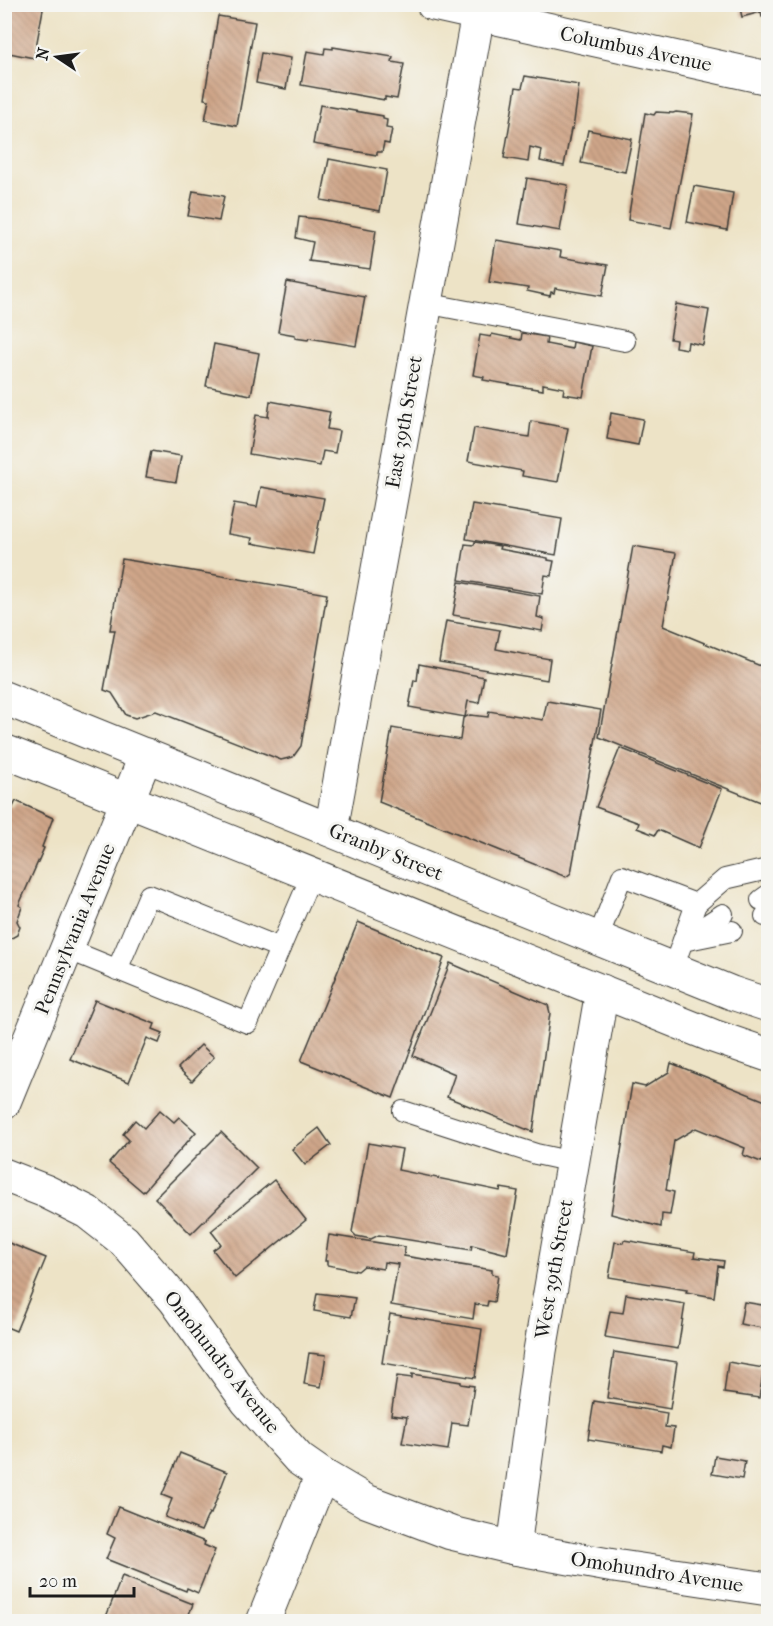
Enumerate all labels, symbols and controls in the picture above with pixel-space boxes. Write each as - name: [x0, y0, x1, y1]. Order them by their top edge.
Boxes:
- street label: Columbus Avenue: [558, 22, 714, 76]
- north arrow: [27, 27, 87, 87]
- text: N: [32, 45, 54, 62]
- street label: East 39th Street: [381, 354, 427, 490]
- street label: Granby Street: [326, 819, 446, 885]
- street label: Pennsylvania Avenue: [30, 840, 120, 1018]
- street label: West 39th Street: [530, 1197, 578, 1341]
- street label: Omohundro Avenue: [159, 1286, 285, 1438]
- street label: Omohundro Avenue: [569, 1547, 745, 1597]
- scale bar: [30, 1560, 134, 1598]
- text: 20 m: [39, 1571, 77, 1592]

